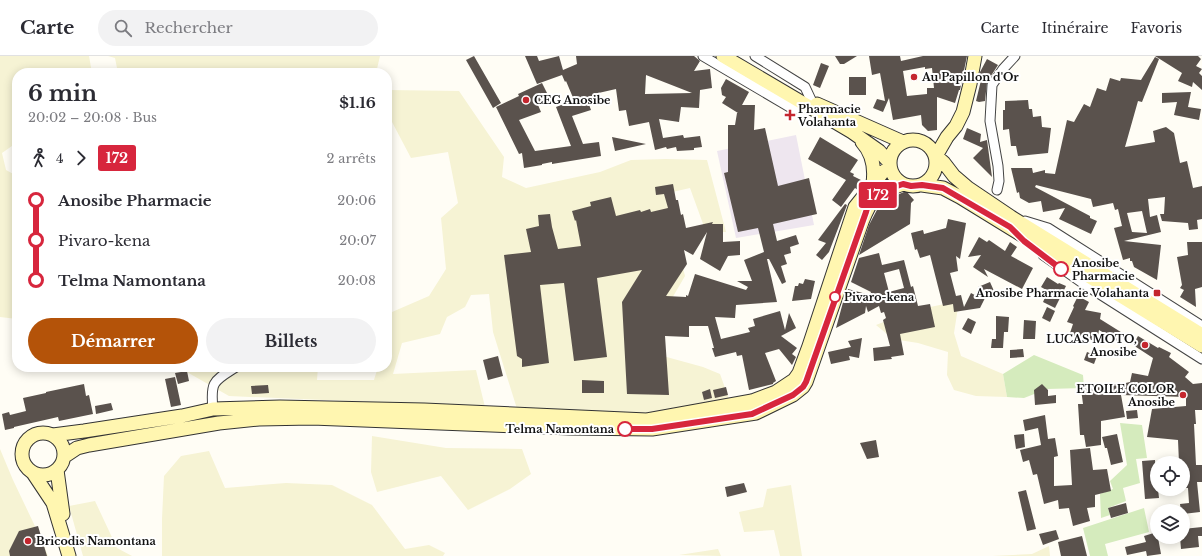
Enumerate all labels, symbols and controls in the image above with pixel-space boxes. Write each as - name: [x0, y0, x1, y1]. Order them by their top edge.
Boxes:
- search box: [98, 10, 378, 46]
- text: Carte: [20, 16, 74, 39]
- icon: search: [112, 17, 134, 39]
- text: Rechercher: [144, 18, 233, 37]
- text: Carte: [980, 19, 1019, 37]
- text: Itinéraire: [1041, 19, 1108, 37]
- text: Favoris: [1130, 19, 1182, 37]
- place label: Au Papillon d'Or: [921, 70, 1019, 84]
- marker: Au Papillon d'Or: [909, 72, 919, 82]
- text: 6 min: [28, 80, 97, 107]
- text: $1.16: [339, 93, 376, 112]
- place label: CEG Anosibe: [534, 93, 611, 107]
- marker: CEG Anosibe: [521, 95, 531, 105]
- place label: Pharmacie Volahanta: [797, 102, 861, 129]
- text: 20:02 – 20:08 · Bus: [28, 109, 157, 126]
- marker: Pharmacie Volahanta: [785, 110, 795, 120]
- icon: walk: [28, 147, 50, 169]
- icon: forward: [70, 147, 92, 169]
- text: 172: [106, 149, 128, 167]
- text: 4: [56, 150, 64, 167]
- text: 2 arrêts: [327, 150, 376, 167]
- line badge: 172: [855, 182, 901, 208]
- text: 172: [867, 186, 889, 204]
- text: Anosibe Pharmacie: [58, 191, 212, 210]
- text: 20:06: [337, 192, 376, 209]
- text: Pivaro-kena: [58, 231, 150, 250]
- text: 20:07: [339, 232, 376, 249]
- place label: Anosibe Pharmacie: [1071, 256, 1135, 283]
- marker: Anosibe Pharmacie: [1053, 261, 1069, 277]
- text: Telma Namontana: [58, 271, 206, 290]
- text: 20:08: [338, 272, 376, 289]
- place label: Anosibe Pharmacie Volahanta: [975, 286, 1150, 300]
- marker: Anosibe Pharmacie Volahanta: [1152, 288, 1162, 298]
- place label: Pivaro-kena: [844, 290, 915, 304]
- marker: Pivaro-kena: [829, 291, 841, 303]
- button: Démarrer: [28, 318, 198, 364]
- button: Billets: [206, 318, 376, 364]
- place label: LUCAS MOTO, Anosibe: [1046, 332, 1138, 359]
- marker: LUCAS MOTO, Anosibe: [1140, 340, 1150, 350]
- place label: ETOILE COLOR Anosibe: [1076, 382, 1176, 409]
- marker: ETOILE COLOR Anosibe: [1178, 390, 1188, 400]
- marker: Telma Namontana: [617, 421, 633, 437]
- place label: Telma Namontana: [506, 422, 615, 436]
- map controls: [1150, 456, 1190, 544]
- button: locate: [1150, 456, 1190, 496]
- button: layers: [1150, 504, 1190, 544]
- place label: Bricodis Namontana: [36, 534, 157, 548]
- marker: Bricodis Namontana: [23, 536, 33, 546]

